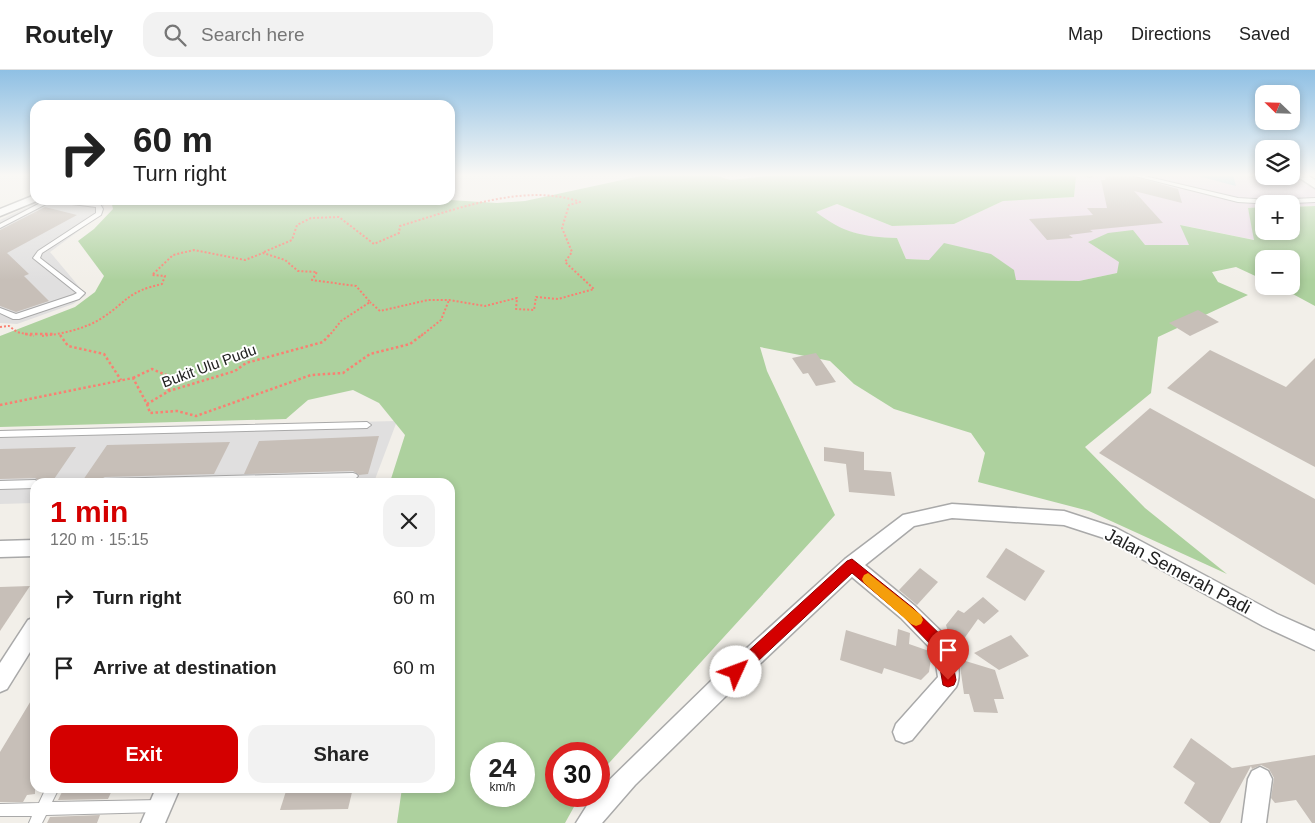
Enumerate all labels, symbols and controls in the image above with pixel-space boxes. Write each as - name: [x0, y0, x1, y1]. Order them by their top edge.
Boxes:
- search box: [143, 12, 493, 57]
- text: Routely: [25, 21, 113, 48]
- icon: search: [161, 21, 189, 49]
- text: Search here: [201, 24, 305, 45]
- text: Map: [1068, 24, 1103, 44]
- text: Directions: [1131, 24, 1211, 44]
- text: Saved: [1239, 24, 1290, 44]
- north arrow: [1255, 85, 1300, 130]
- map controls: [1255, 85, 1300, 295]
- icon: right: [50, 120, 115, 185]
- text: 60 m: [133, 120, 213, 159]
- button: layers: [1255, 140, 1300, 185]
- text: Turn right: [133, 161, 226, 186]
- button: +: [1255, 195, 1300, 240]
- button: −: [1255, 250, 1300, 295]
- street label: Bukit Ulu Pudu: [159, 341, 258, 390]
- text: 1 min: [50, 495, 128, 528]
- button: close: [383, 495, 435, 547]
- street label: Jalan Semerah Padi: [1102, 524, 1254, 618]
- text: 120 m · 15:15: [50, 531, 149, 548]
- icon: right: [50, 584, 78, 612]
- text: Turn right: [93, 587, 181, 608]
- text: 60 m: [393, 587, 435, 608]
- pin: [927, 629, 969, 680]
- icon: arrive: [934, 636, 962, 664]
- position arrow: [709, 645, 761, 697]
- icon: arrive: [50, 654, 78, 682]
- text: Arrive at destination: [93, 657, 277, 678]
- text: 60 m: [393, 657, 435, 678]
- button: Exit: [50, 725, 238, 783]
- button: Share: [248, 725, 435, 783]
- speed limit sign: 30: [545, 742, 610, 807]
- text: 24: [489, 754, 516, 782]
- text: km/h: [489, 780, 516, 794]

